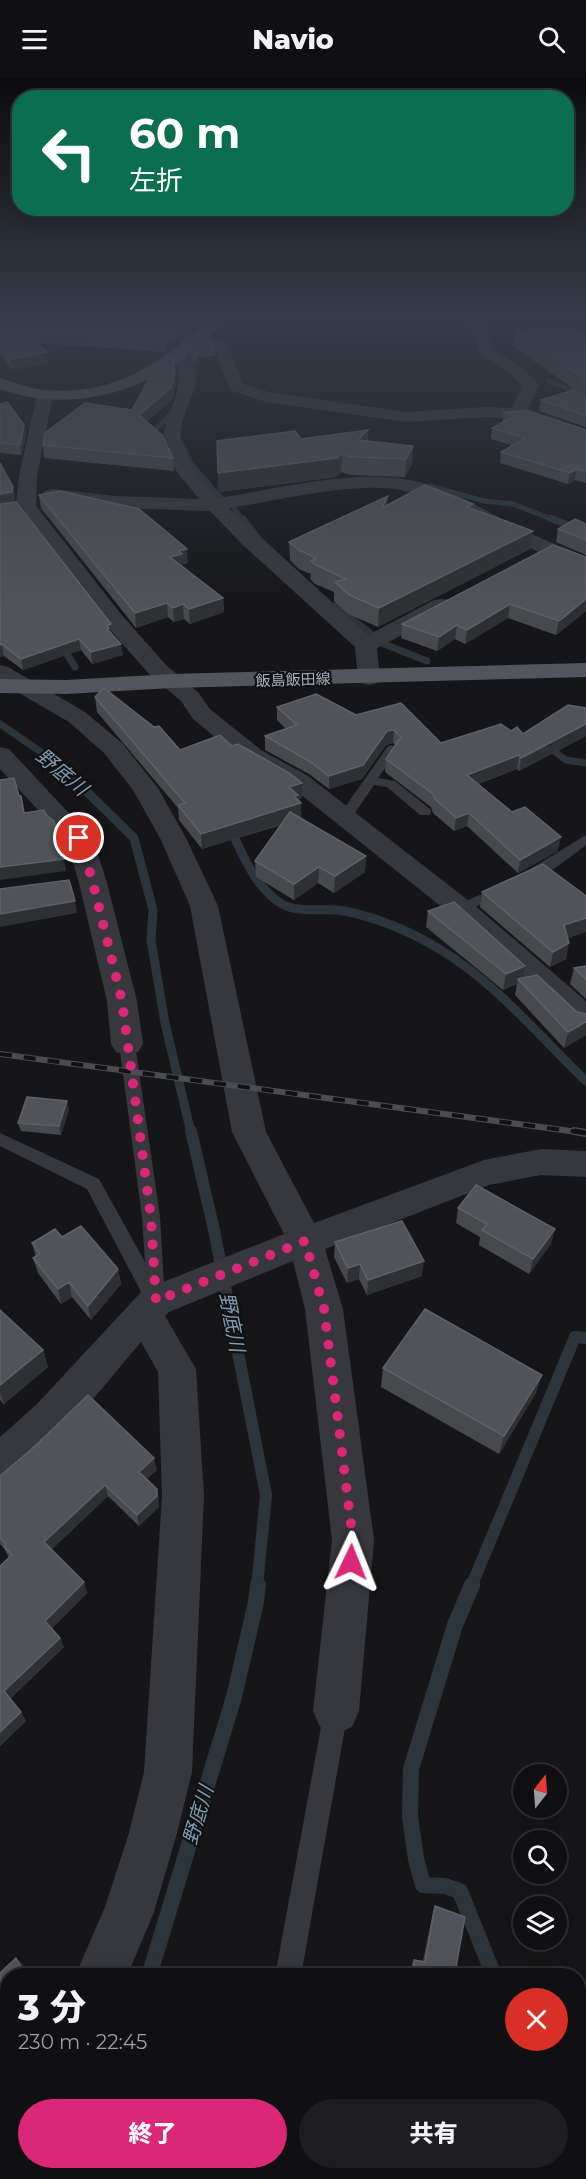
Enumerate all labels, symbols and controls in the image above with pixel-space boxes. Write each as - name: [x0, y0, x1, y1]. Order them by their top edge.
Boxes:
- icon: menu: [18, 23, 51, 56]
- text: Navio: [252, 23, 334, 56]
- icon: search: [535, 23, 568, 56]
- text: 60 m: [129, 107, 240, 159]
- icon: left: [30, 114, 108, 192]
- text: 左折: [129, 164, 183, 197]
- street label: 飯島飯田線: [255, 669, 331, 690]
- water label: 野底川: [31, 744, 94, 802]
- pin: [53, 812, 104, 863]
- icon: arrive: [62, 821, 95, 854]
- water label: 野底川: [214, 1290, 250, 1356]
- position arrow: [319, 1530, 383, 1594]
- north arrow: [513, 1764, 567, 1818]
- map controls: [513, 1764, 567, 1950]
- water label: 野底川: [178, 1781, 219, 1847]
- button: search: [513, 1830, 567, 1884]
- button: layers: [513, 1896, 567, 1950]
- text: 3 分: [18, 1985, 86, 2029]
- button: close: [505, 1988, 568, 2051]
- text: 230 m · 22:45: [18, 2030, 147, 2054]
- button: 終了: [18, 2099, 287, 2168]
- button: 共有: [299, 2099, 568, 2168]

